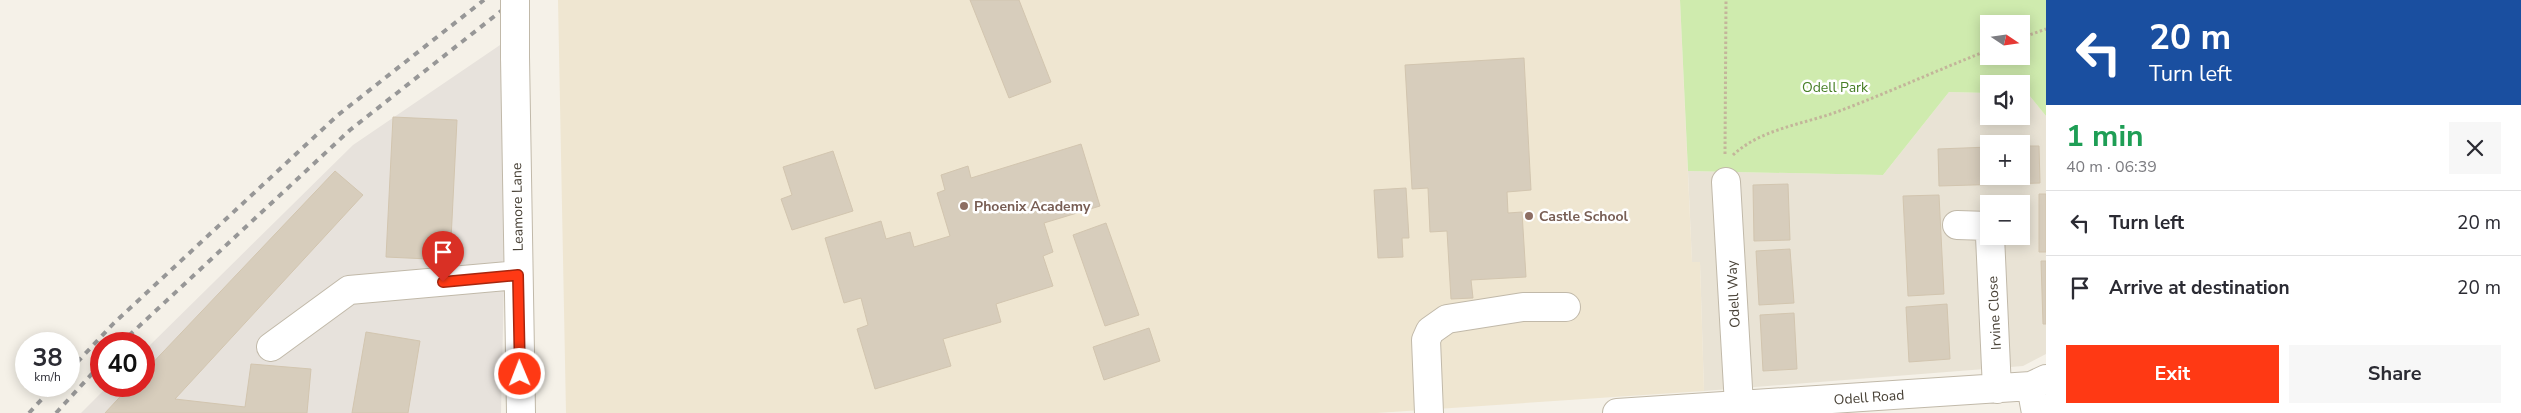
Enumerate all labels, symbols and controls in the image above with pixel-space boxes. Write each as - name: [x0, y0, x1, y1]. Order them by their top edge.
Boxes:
- text: 20 m: [2149, 14, 2231, 61]
- north arrow: [1980, 15, 2030, 65]
- map controls: [1980, 15, 2030, 245]
- icon: left: [2066, 20, 2131, 85]
- text: Turn left: [2149, 59, 2232, 89]
- button: sound: [1980, 75, 2030, 125]
- park label: Odell Park: [1802, 78, 1869, 97]
- text: 1 min: [2066, 116, 2144, 157]
- button: close: [2449, 122, 2501, 174]
- button: +: [1980, 135, 2030, 185]
- text: 40 m · 06:39: [2066, 156, 2157, 178]
- street label: Leamore Lane: [507, 163, 528, 251]
- button: −: [1980, 195, 2030, 245]
- place label: Phoenix Academy: [974, 197, 1091, 216]
- marker: Phoenix Academy: [958, 200, 970, 212]
- place label: Castle School: [1539, 207, 1629, 226]
- icon: left: [2066, 209, 2094, 237]
- marker: Castle School: [1523, 210, 1535, 222]
- text: Turn left: [2109, 210, 2184, 236]
- text: 20 m: [2457, 210, 2501, 236]
- pin: [422, 231, 464, 282]
- icon: arrive: [429, 238, 457, 266]
- street label: Odell Way: [1722, 259, 1745, 328]
- icon: arrive: [2066, 274, 2094, 302]
- text: Arrive at destination: [2109, 275, 2290, 301]
- text: 20 m: [2457, 275, 2501, 301]
- street label: Irvine Close: [1983, 276, 2006, 350]
- speed limit sign: 40: [90, 332, 155, 397]
- text: 38: [32, 341, 63, 375]
- button: Exit: [2066, 345, 2279, 403]
- button: Share: [2289, 345, 2501, 403]
- position arrow: [493, 347, 545, 399]
- text: km/h: [34, 369, 61, 385]
- street label: Odell Road: [1833, 386, 1905, 409]

